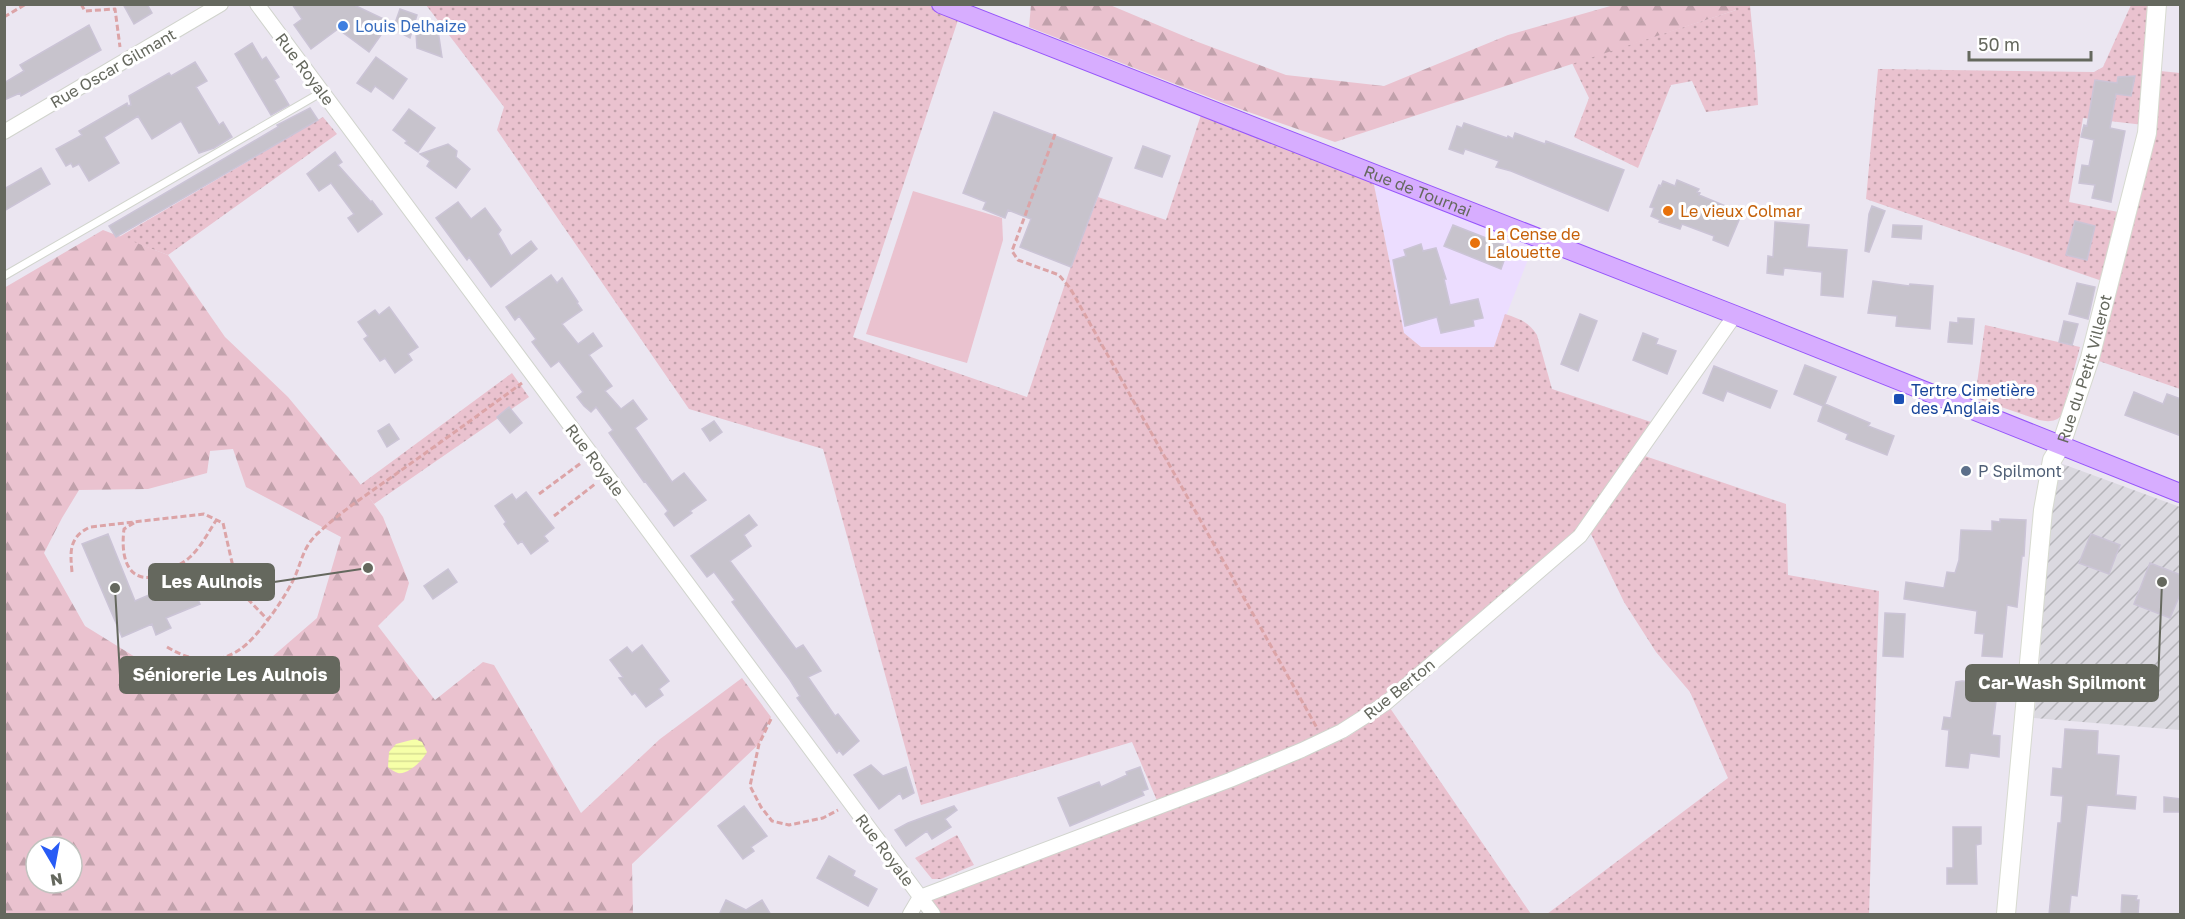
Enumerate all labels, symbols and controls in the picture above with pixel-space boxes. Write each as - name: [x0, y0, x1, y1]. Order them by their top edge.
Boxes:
- place label: Louis Delhaize: [355, 16, 466, 36]
- marker: Louis Delhaize: [336, 19, 350, 33]
- street label: Rue Oscar Gilmant: [47, 24, 179, 112]
- scale bar: [1969, 24, 2090, 62]
- street label: Rue Royale: [271, 29, 339, 109]
- text: 50 m: [1978, 33, 2020, 55]
- street label: Rue de Tournai: [1361, 161, 1474, 221]
- place label: Le vieux Colmar: [1680, 201, 1802, 221]
- marker: Le vieux Colmar: [1661, 204, 1675, 218]
- place label: La Cense de Lalouette: [1487, 224, 1580, 262]
- marker: La Cense de Lalouette: [1468, 236, 1482, 250]
- street label: Rue du Petit Villerot: [2052, 292, 2116, 445]
- place label: Tertre Cimetière des Anglais: [1911, 380, 2035, 418]
- marker: Tertre Cimetière des Anglais: [1892, 392, 1906, 406]
- street label: Rue Royale: [561, 420, 629, 500]
- place label: P Spilmont: [1978, 461, 2062, 481]
- marker: P Spilmont: [1959, 464, 1973, 478]
- callout: Les Aulnois: [149, 564, 274, 600]
- text: Les Aulnois: [161, 570, 263, 592]
- street label: Rue Berton: [1359, 654, 1439, 724]
- callout: Séniorerie Les Aulnois: [120, 657, 339, 693]
- text: Séniorerie Les Aulnois: [132, 663, 328, 685]
- callout: Car-Wash Spilmont: [1966, 665, 2158, 701]
- text: Car-Wash Spilmont: [1978, 671, 2146, 693]
- street label: Rue Royale: [851, 810, 919, 890]
- north arrow: [24, 835, 84, 895]
- text: N: [49, 869, 64, 891]

